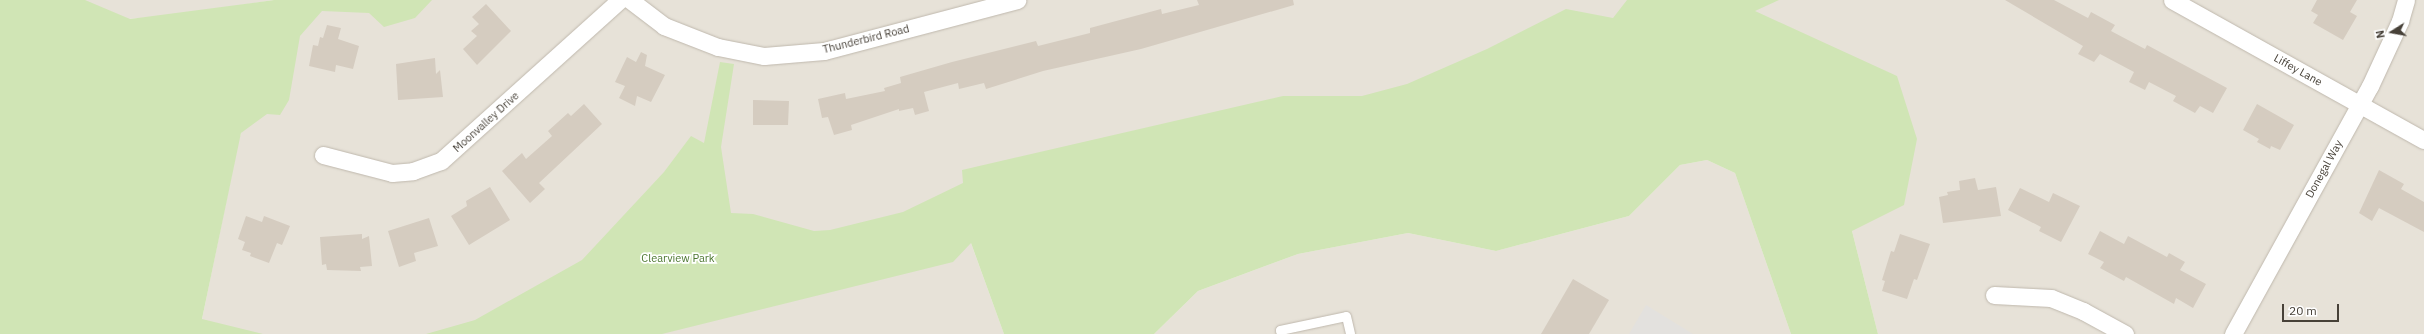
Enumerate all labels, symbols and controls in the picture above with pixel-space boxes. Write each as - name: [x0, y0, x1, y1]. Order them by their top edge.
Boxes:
- north arrow: [2372, 12, 2412, 52]
- street label: Thunderbird Road: [821, 22, 911, 56]
- text: N: [2373, 29, 2388, 40]
- street label: Liffey Lane: [2272, 51, 2324, 89]
- street label: Moonvalley Drive: [450, 89, 522, 155]
- street label: Donegal Way: [2303, 138, 2345, 200]
- park label: Clearview Park: [641, 251, 715, 265]
- scale bar: [2284, 296, 2341, 322]
- text: 20 m: [2289, 303, 2317, 318]

